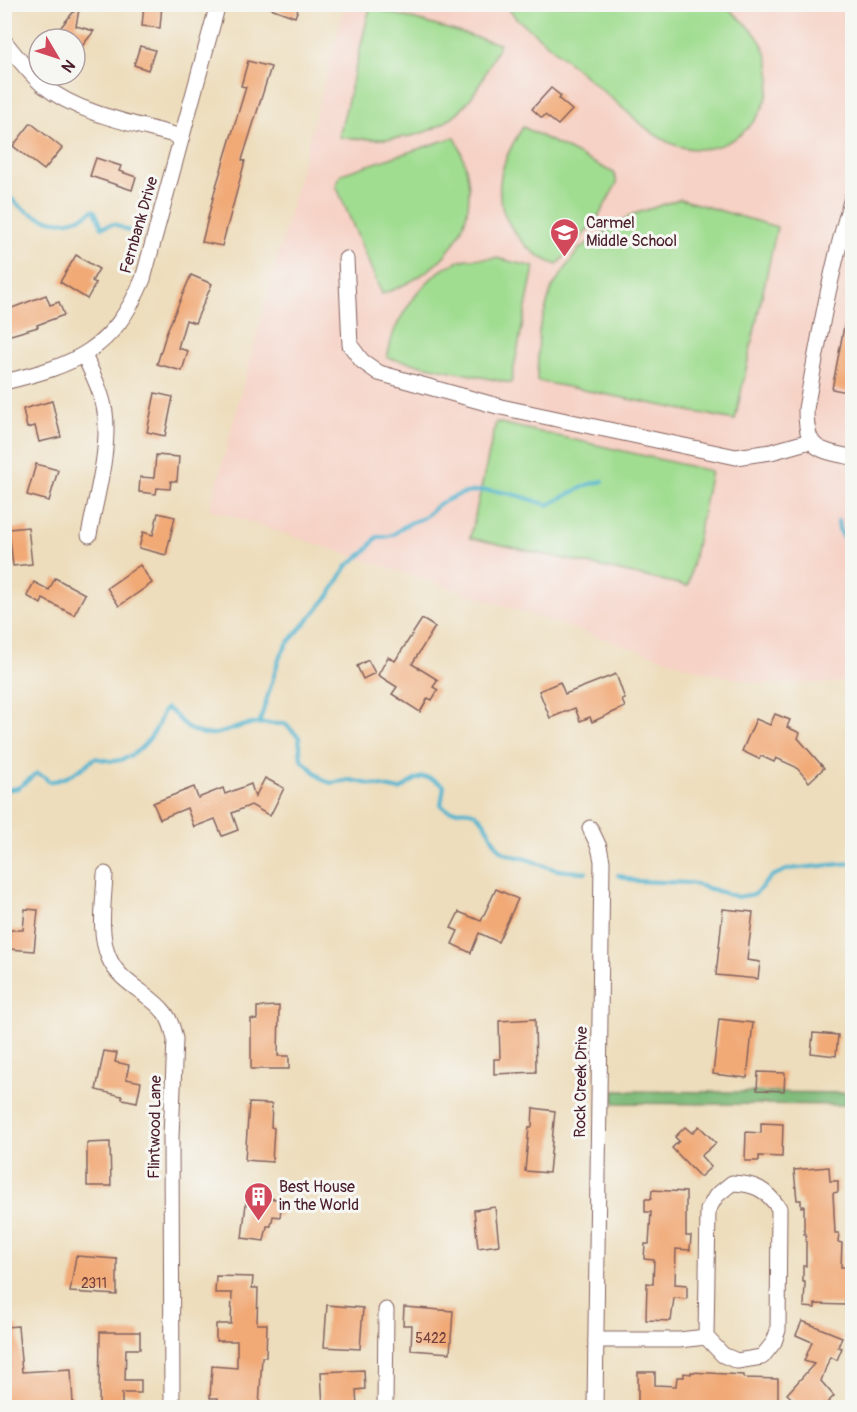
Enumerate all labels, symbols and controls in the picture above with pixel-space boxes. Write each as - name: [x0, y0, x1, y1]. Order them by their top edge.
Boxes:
- north arrow: [27, 27, 87, 87]
- text: N: [57, 55, 79, 76]
- street label: Fernbank Drive: [116, 174, 162, 276]
- place label: Carmel Middle School: [586, 213, 677, 251]
- school or university icon: Carmel Middle School: [549, 216, 581, 258]
- street label: Rock Creek Drive: [570, 1026, 592, 1138]
- street label: Flintwood Lane: [144, 1075, 166, 1179]
- place label: Best House in the World: [279, 1177, 359, 1215]
- building icon: Best House in the World: [242, 1180, 274, 1222]
- house number: 2311: [81, 1275, 107, 1292]
- house number: 5422: [415, 1330, 447, 1347]

